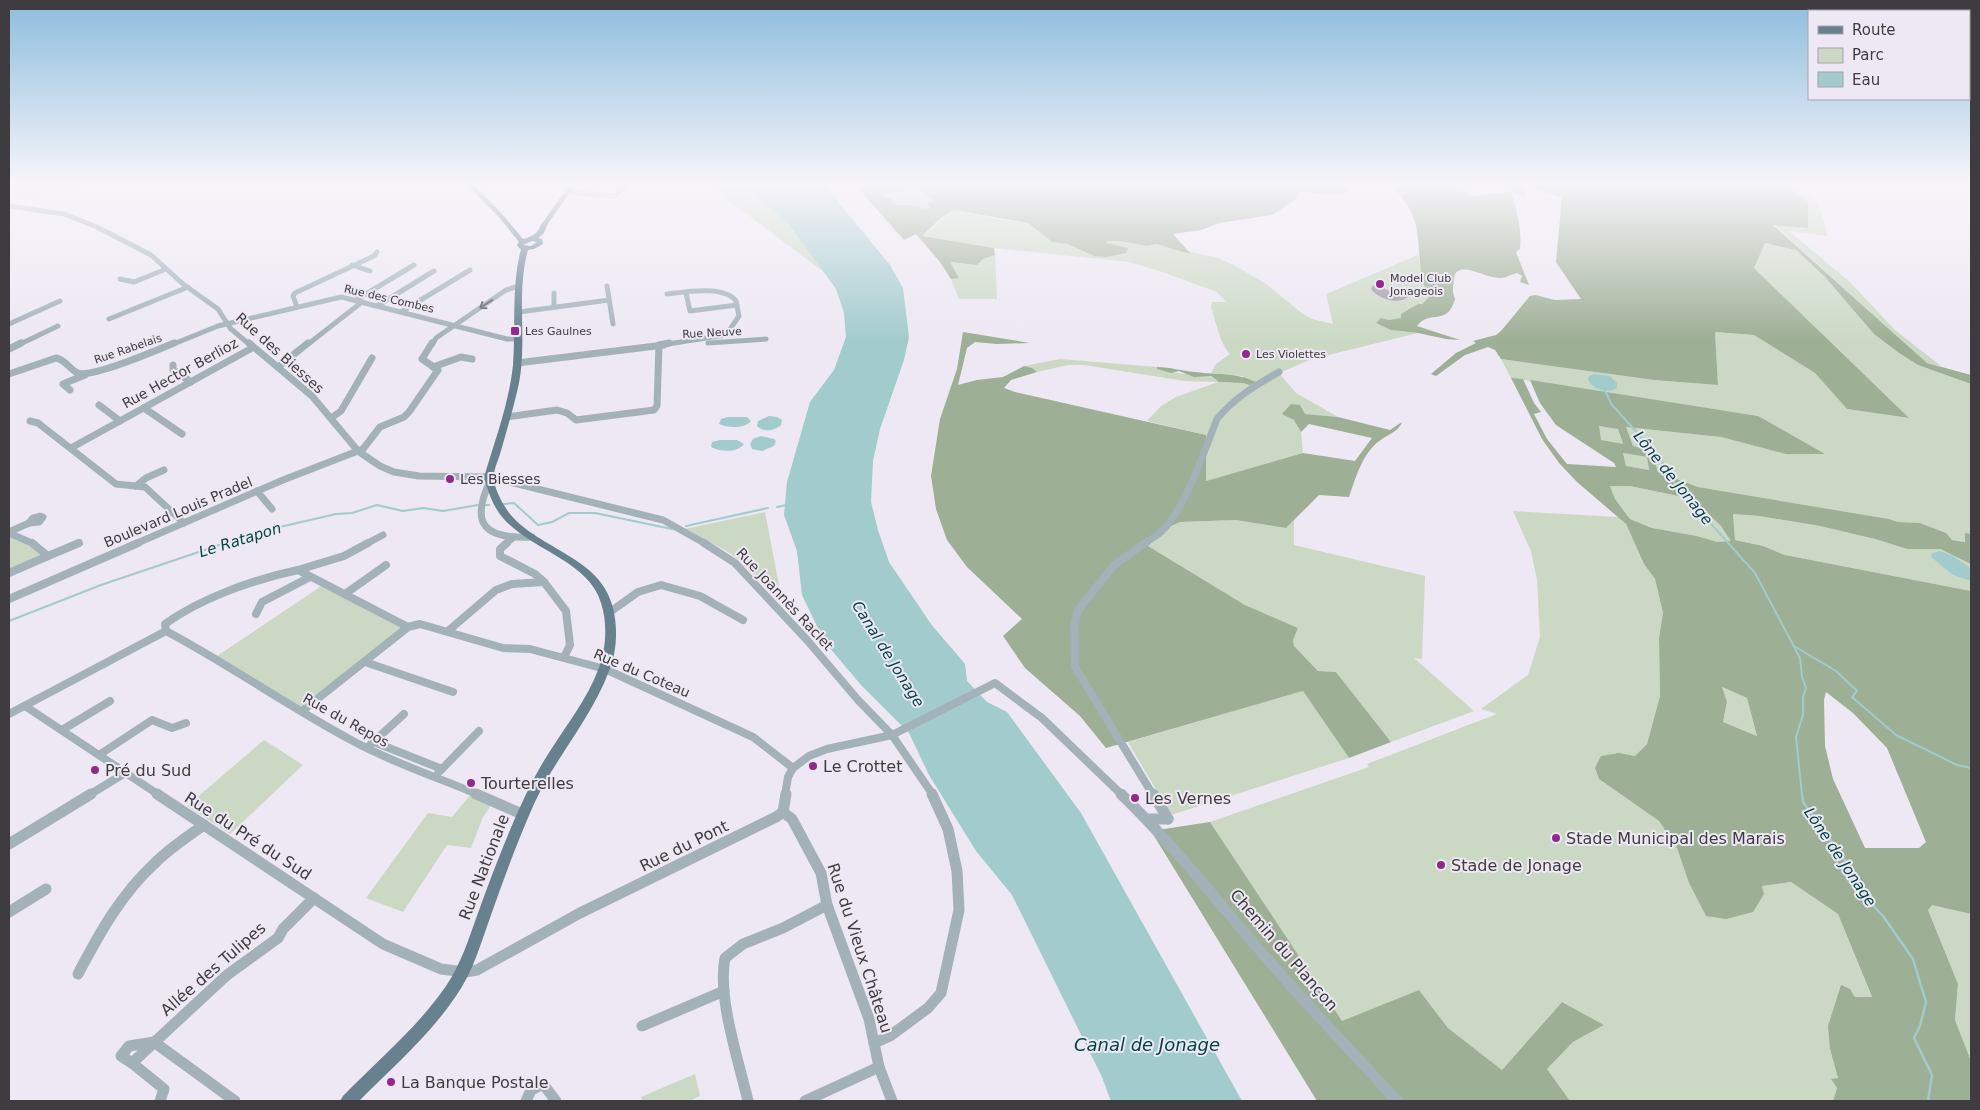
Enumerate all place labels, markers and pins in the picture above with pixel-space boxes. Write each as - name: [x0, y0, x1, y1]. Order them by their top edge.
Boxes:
- place label: Model Club Jonageois: [1389, 272, 1451, 298]
- marker: Model Club Jonageois: [1374, 278, 1386, 290]
- marker: Les Gaulnes: [509, 325, 521, 337]
- place label: Les Gaulnes: [525, 325, 592, 338]
- marker: Les Violettes: [1240, 348, 1252, 360]
- place label: Les Violettes: [1256, 348, 1326, 361]
- place label: Les Biesses: [460, 471, 541, 487]
- marker: Les Biesses: [444, 473, 456, 485]
- place label: Le Crottet: [823, 757, 902, 776]
- marker: Le Crottet: [807, 760, 819, 772]
- place label: Pré du Sud: [105, 761, 191, 780]
- marker: Pré du Sud: [89, 764, 101, 776]
- place label: Tourterelles: [480, 774, 574, 793]
- marker: Tourterelles: [465, 777, 477, 789]
- place label: Les Vernes: [1145, 789, 1231, 808]
- marker: Les Vernes: [1129, 792, 1141, 804]
- place label: Stade Municipal des Marais: [1566, 829, 1785, 848]
- marker: Stade Municipal des Marais: [1550, 832, 1562, 844]
- place label: Stade de Jonage: [1451, 856, 1582, 875]
- marker: Stade de Jonage: [1435, 859, 1447, 871]
- place label: La Banque Postale: [401, 1073, 549, 1092]
- marker: La Banque Postale: [385, 1076, 397, 1088]

